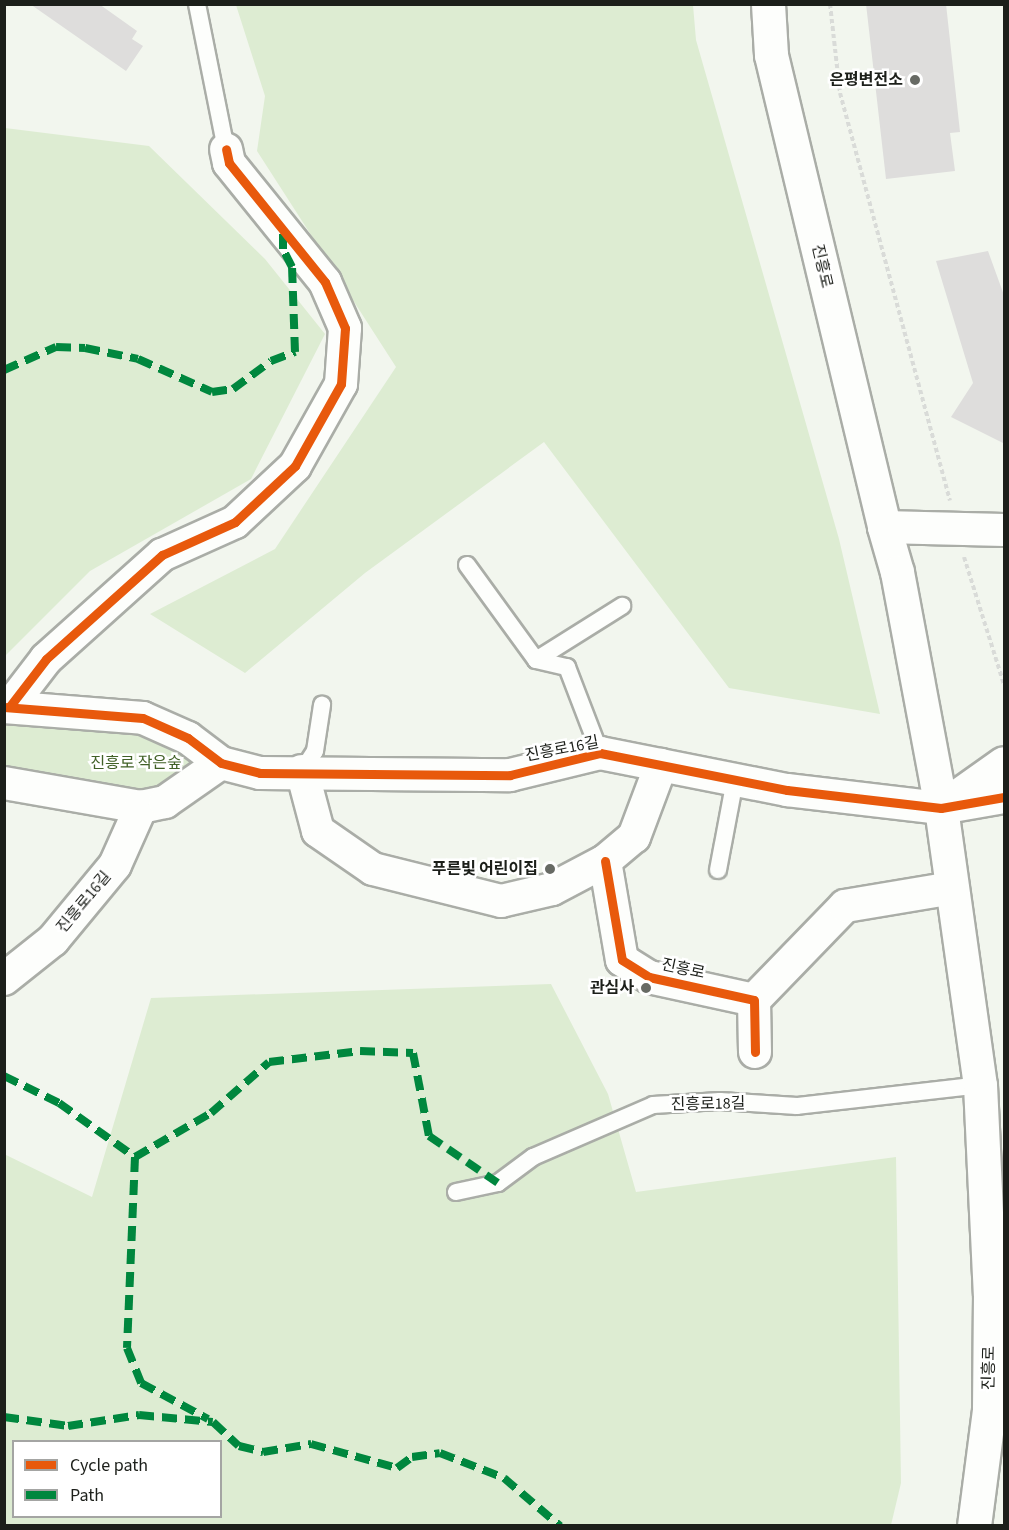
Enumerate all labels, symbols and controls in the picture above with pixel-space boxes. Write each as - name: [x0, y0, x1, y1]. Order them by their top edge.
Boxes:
- place label: 은평변전소: [829, 70, 903, 90]
- marker: 은평변전소: [908, 73, 922, 87]
- street label: 진흥로: [808, 242, 836, 290]
- street label: 진흥로16길: [523, 732, 601, 766]
- park label: 진흥로 작은숲: [90, 753, 182, 773]
- place label: 푸른빛 어린이집: [432, 859, 538, 879]
- marker: 푸른빛 어린이집: [543, 862, 557, 876]
- street label: 진흥로16길: [53, 867, 115, 937]
- street label: 진흥로: [659, 955, 707, 983]
- place label: 관심사: [590, 978, 634, 998]
- marker: 관심사: [639, 981, 653, 995]
- street label: 진흥로18길: [670, 1094, 746, 1114]
- street label: 진흥로: [979, 1346, 999, 1390]
- legend: [12, 1440, 222, 1518]
- text: Cycle path: [70, 1453, 148, 1478]
- text: Path: [70, 1483, 104, 1508]

